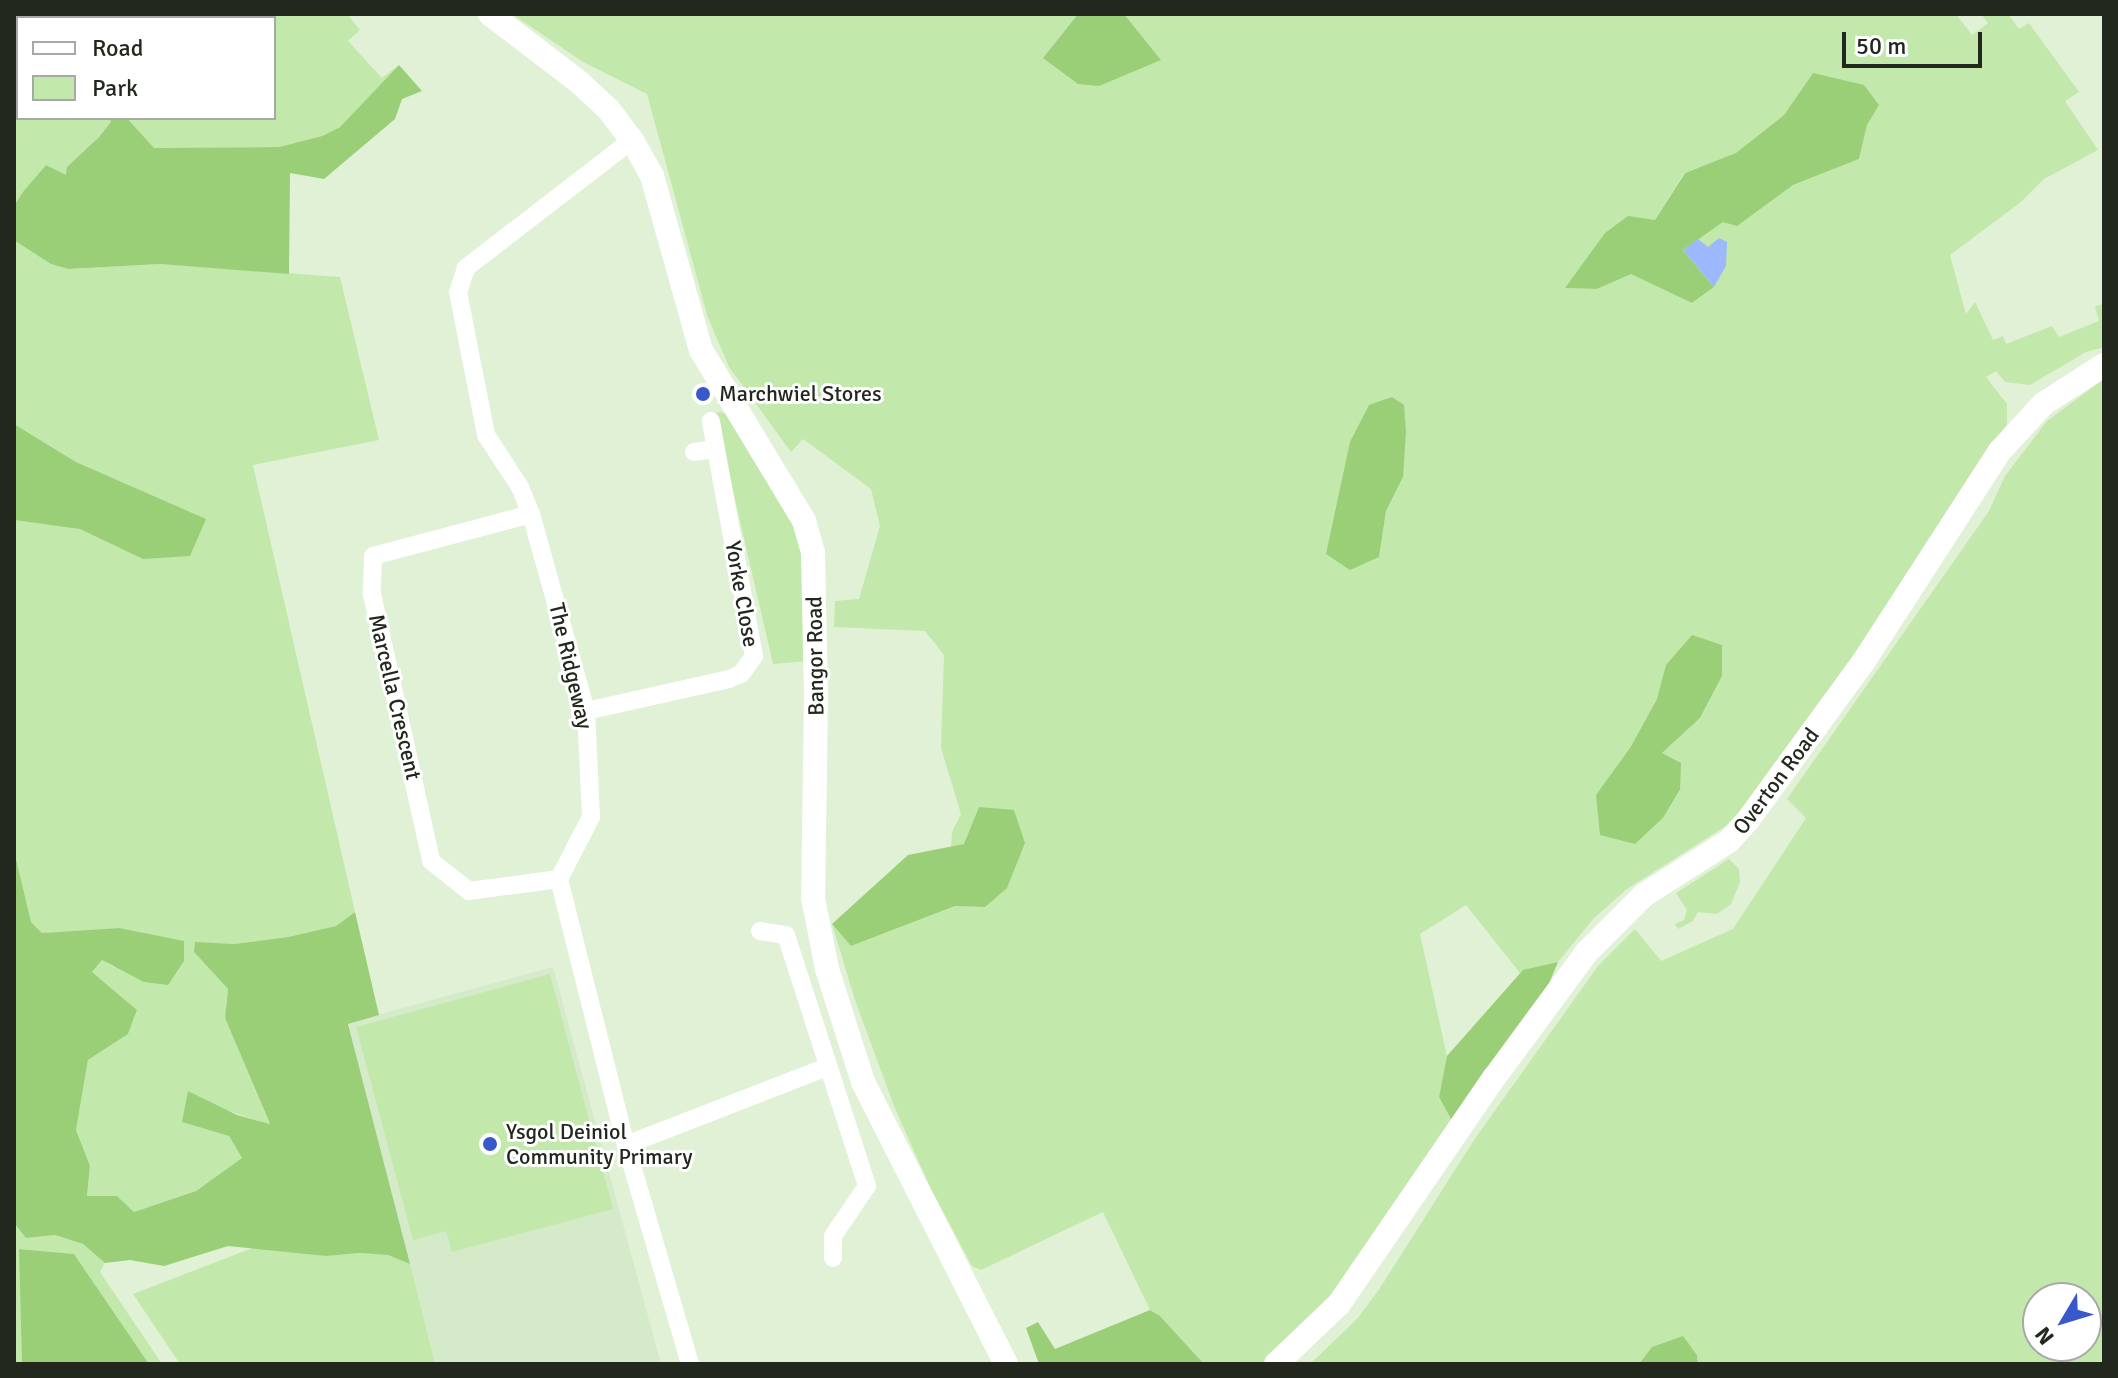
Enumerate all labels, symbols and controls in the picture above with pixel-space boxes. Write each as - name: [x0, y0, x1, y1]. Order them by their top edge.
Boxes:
- legend: [16, 16, 276, 120]
- scale bar: [1846, 16, 1986, 66]
- text: 50 m: [1856, 31, 1906, 61]
- text: Road: [92, 33, 143, 63]
- text: Park: [92, 73, 138, 103]
- place label: Marchwiel Stores: [719, 381, 882, 407]
- marker: Marchwiel Stores: [694, 385, 712, 403]
- street label: Yorke Close: [720, 539, 764, 649]
- street label: Bangor Road: [801, 596, 829, 716]
- street label: The Ridgeway: [544, 600, 598, 732]
- street label: Marcella Crescent: [363, 612, 427, 782]
- street label: Overton Road: [1727, 722, 1825, 840]
- place label: Ysgol Deiniol Community Primary: [506, 1118, 693, 1170]
- marker: Ysgol Deiniol Community Primary: [481, 1135, 499, 1153]
- north arrow: [2022, 1282, 2102, 1362]
- text: N: [2029, 1322, 2060, 1350]

